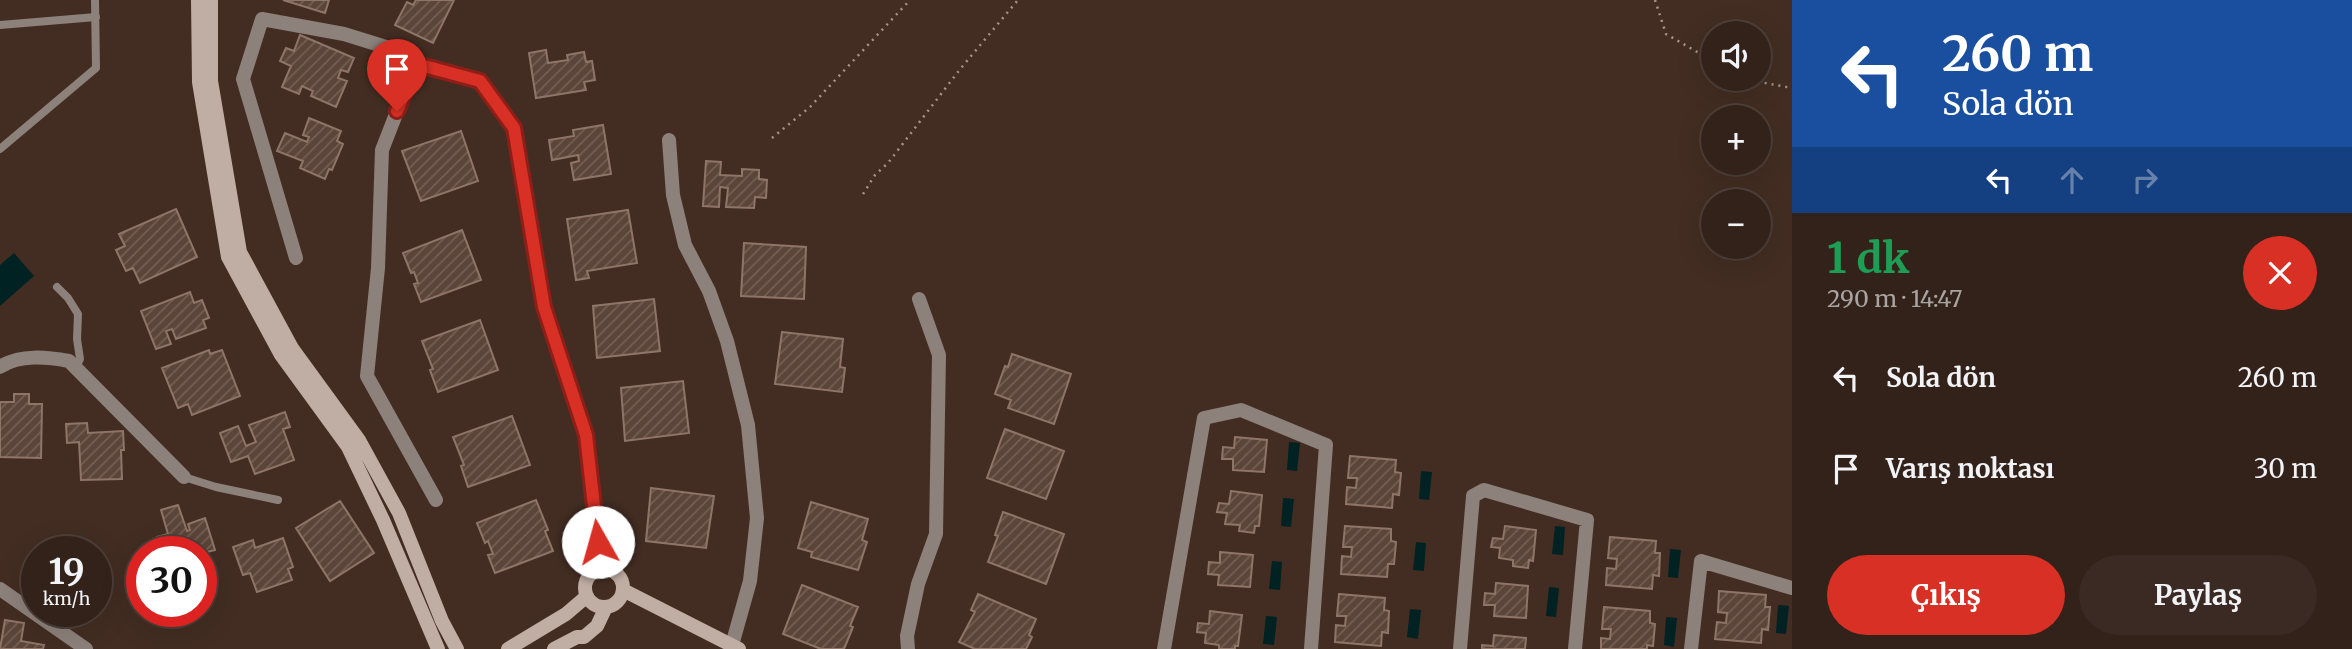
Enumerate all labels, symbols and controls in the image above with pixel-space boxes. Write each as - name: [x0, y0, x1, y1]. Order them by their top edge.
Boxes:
- map controls: [1701, 21, 1771, 259]
- button: sound: [1701, 21, 1771, 91]
- text: 260 m: [1942, 23, 2093, 84]
- icon: left: [1827, 28, 1918, 119]
- pin: [367, 39, 427, 111]
- icon: arrive: [378, 50, 416, 88]
- text: Sola dön: [1942, 84, 2074, 124]
- button: +: [1701, 105, 1771, 175]
- icon: left: [1980, 161, 2018, 199]
- icon: ahead: [2053, 161, 2091, 199]
- icon: right: [2126, 161, 2164, 199]
- button: −: [1701, 189, 1771, 259]
- text: 1 dk: [1827, 232, 1909, 284]
- button: close: [2243, 236, 2317, 310]
- text: 290 m · 14:47: [1827, 284, 1962, 313]
- icon: left: [1827, 359, 1865, 397]
- text: Sola dön: [1886, 361, 1996, 394]
- text: 260 m: [2238, 361, 2317, 394]
- icon: arrive: [1827, 450, 1865, 488]
- text: Varış noktası: [1886, 452, 2054, 485]
- text: 30 m: [2254, 452, 2317, 485]
- position arrow: [561, 505, 635, 579]
- speed limit sign: 30: [126, 536, 217, 627]
- text: 19: [48, 550, 85, 594]
- button: Çıkış: [1827, 555, 2065, 635]
- button: Paylaş: [2079, 555, 2317, 635]
- text: km/h: [43, 587, 90, 610]

